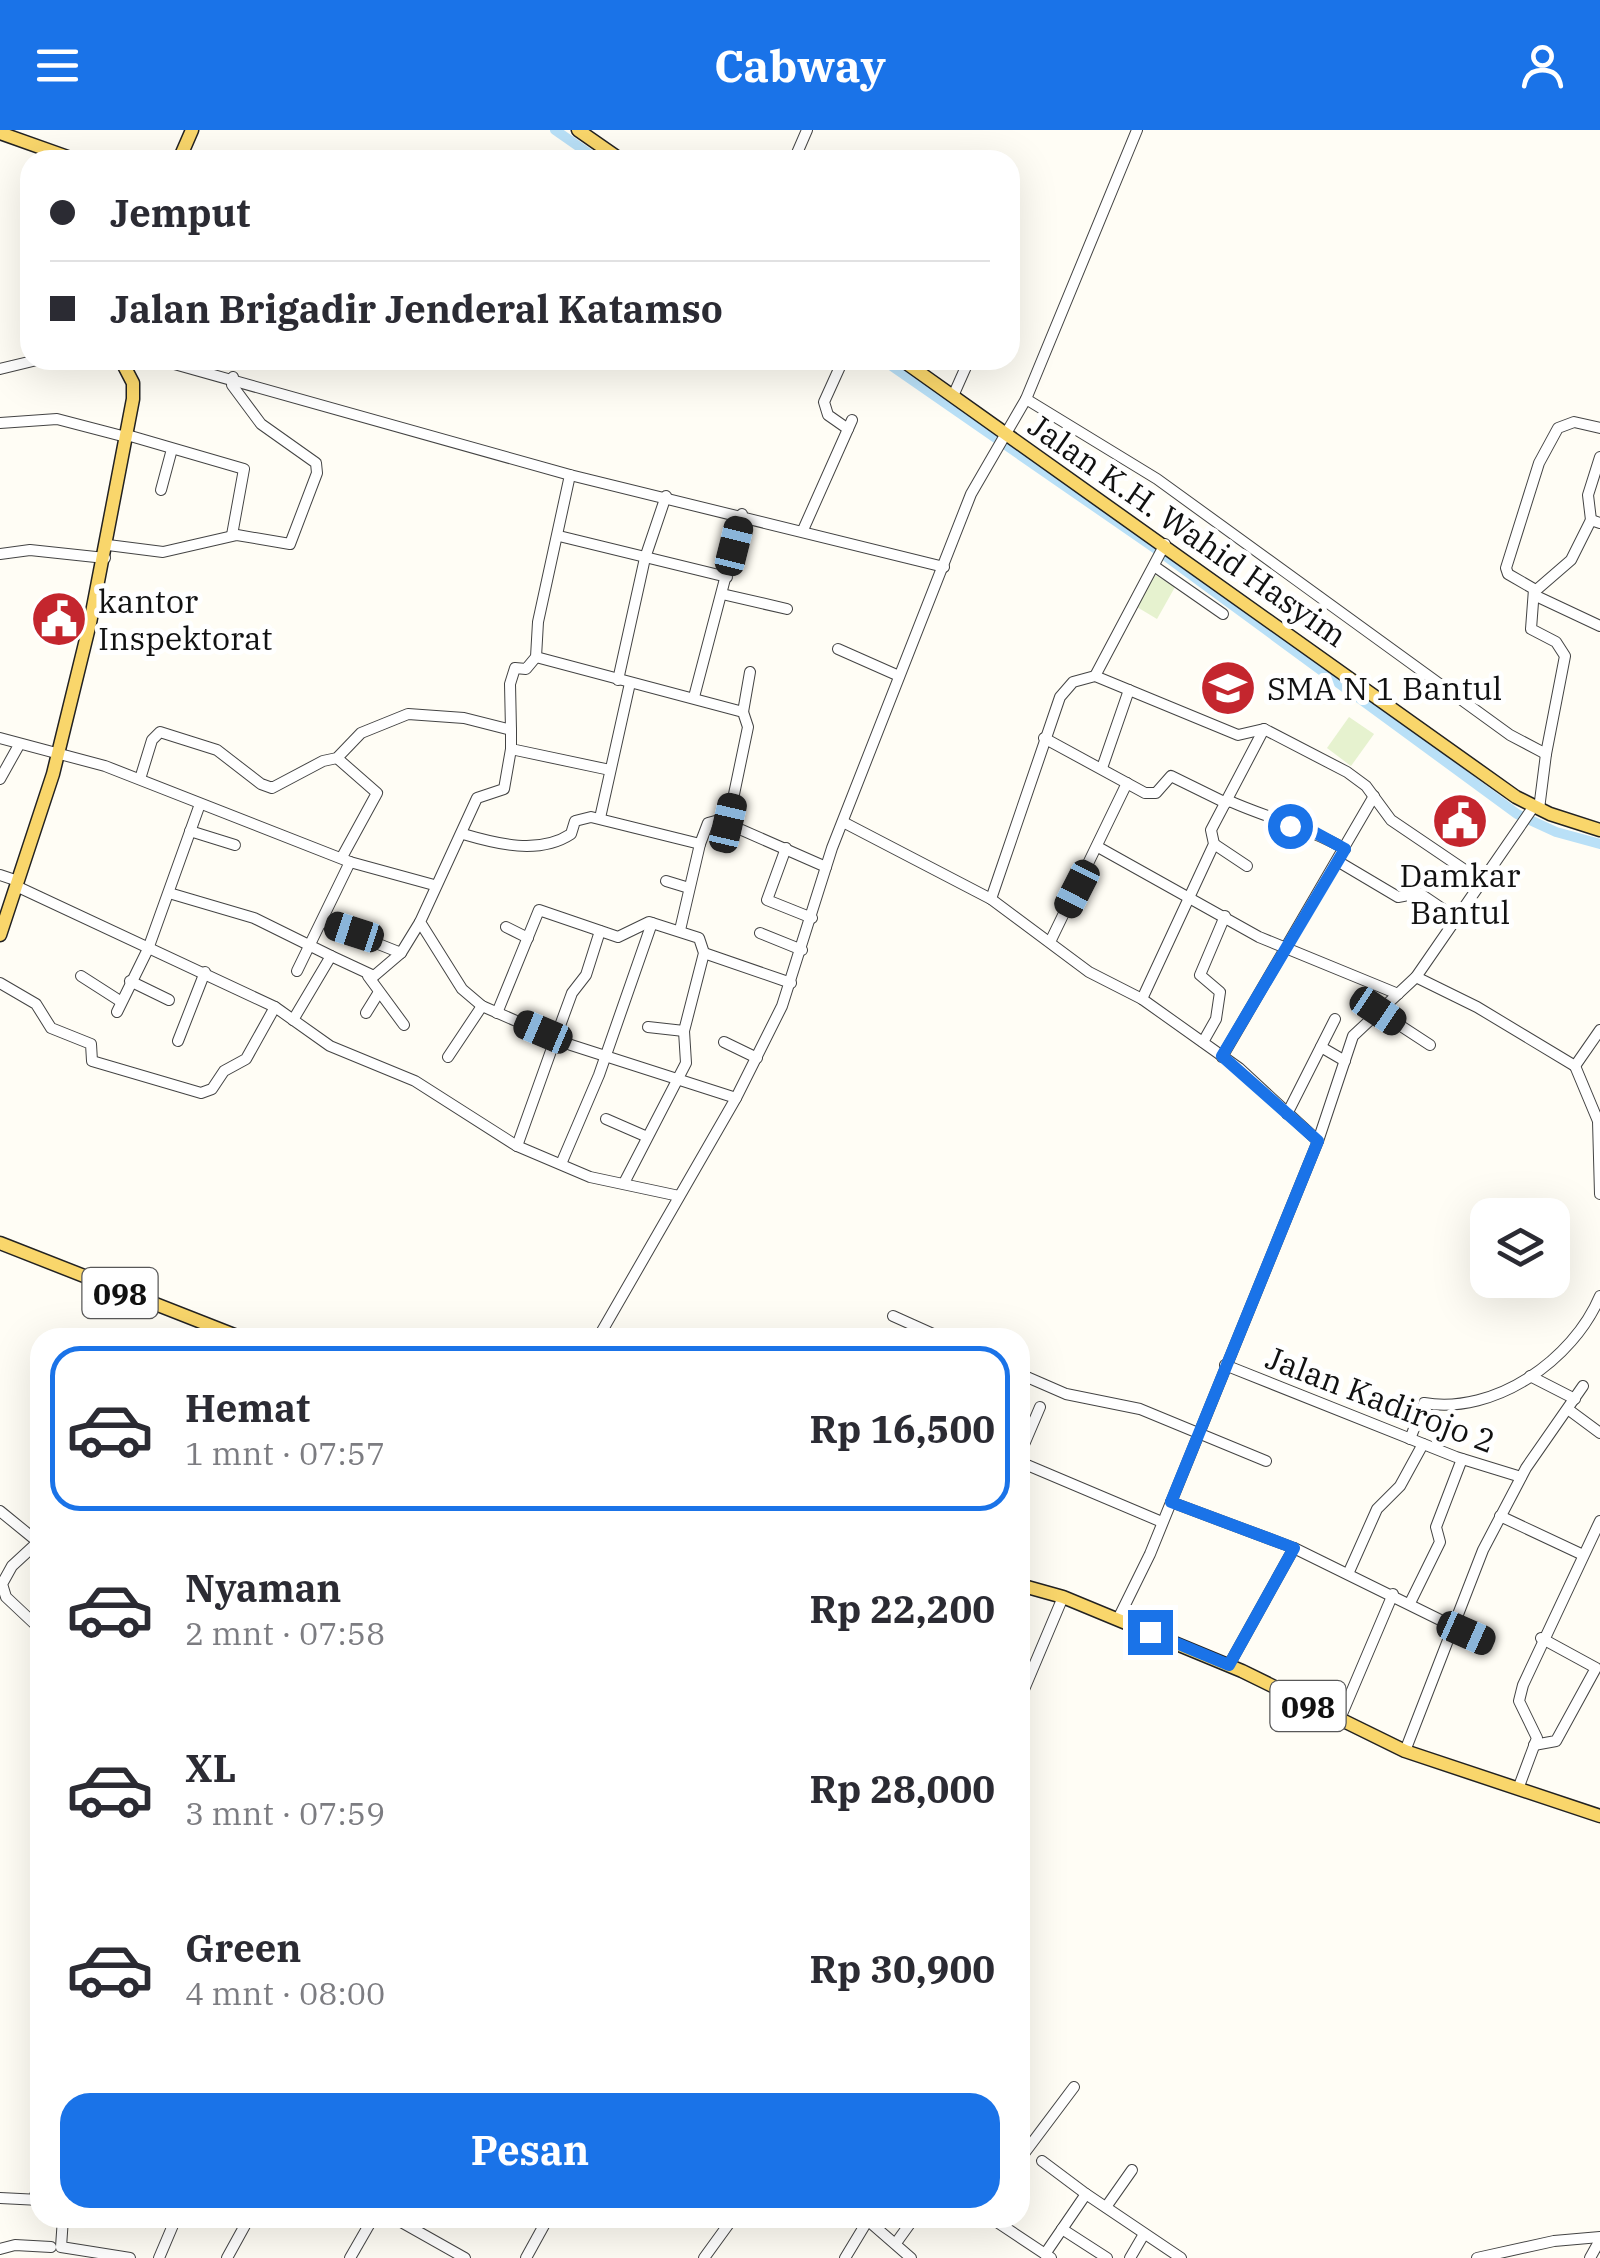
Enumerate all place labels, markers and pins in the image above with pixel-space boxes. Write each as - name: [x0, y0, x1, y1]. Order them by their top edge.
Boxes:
- place label: kantor Inspektorat: [98, 580, 273, 659]
- public building icon: kantor Inspektorat: [29, 589, 89, 649]
- school or university icon: SMA N 1 Bantul: [1198, 658, 1258, 718]
- place label: SMA N 1 Bantul: [1267, 667, 1502, 709]
- public building icon: Damkar Bantul: [1430, 791, 1490, 851]
- place label: Damkar Bantul: [1400, 854, 1520, 933]

